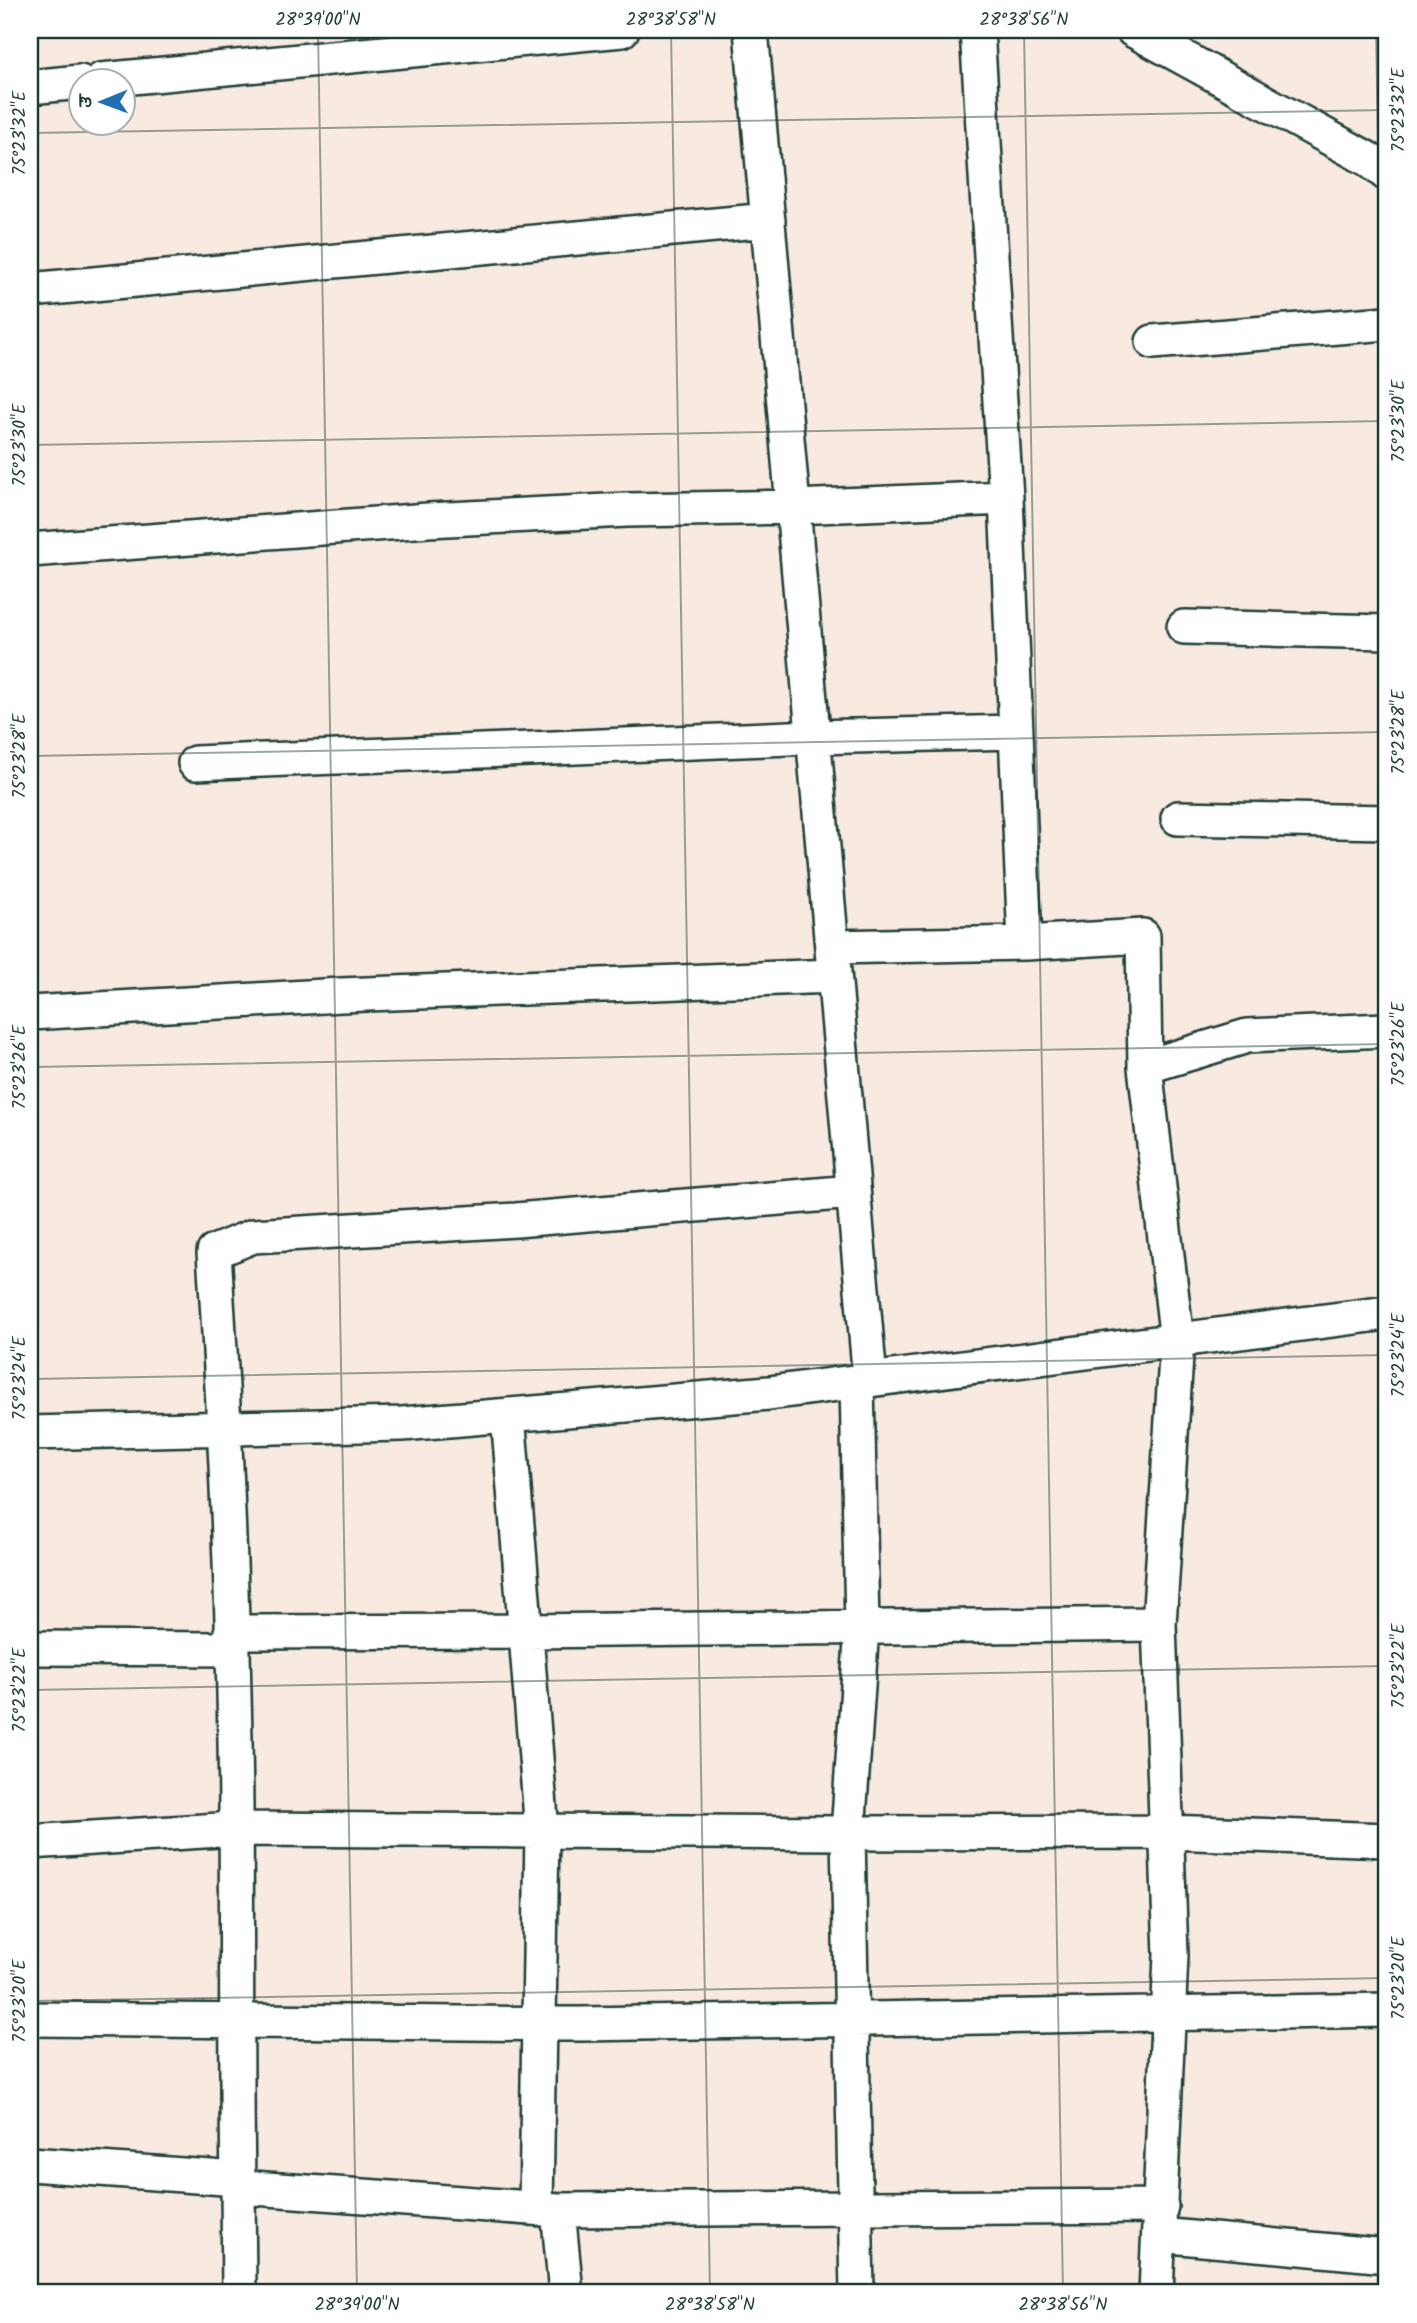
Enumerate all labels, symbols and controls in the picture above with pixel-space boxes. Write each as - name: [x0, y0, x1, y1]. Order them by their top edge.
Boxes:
- text: 28°39'00"N: [275, 6, 361, 35]
- text: 28°38'58"N: [626, 6, 716, 35]
- text: 28°38'56"N: [980, 6, 1068, 35]
- north arrow: [66, 66, 136, 136]
- text: 75°23'32"E: [1385, 67, 1414, 152]
- text: 75°23'32"E: [6, 90, 35, 175]
- text: उ: [72, 92, 102, 108]
- text: 75°23'30"E: [1385, 379, 1414, 463]
- text: 75°23'30"E: [6, 403, 35, 487]
- text: 75°23'28"E: [1385, 689, 1414, 775]
- text: 75°23'28"E: [6, 713, 35, 799]
- text: 75°23'26"E: [1385, 1001, 1414, 1086]
- text: 75°23'26"E: [6, 1024, 35, 1109]
- text: 75°23'24"E: [1385, 1312, 1414, 1397]
- text: 75°23'24"E: [6, 1335, 35, 1420]
- text: 75°23'22"E: [1385, 1623, 1414, 1708]
- text: 75°23'22"E: [6, 1647, 35, 1732]
- text: 75°23'20"E: [1385, 1936, 1414, 2020]
- text: 75°23'20"E: [6, 1959, 35, 2043]
- text: 28°39'00"N: [314, 2291, 400, 2320]
- text: 28°38'58"N: [665, 2291, 755, 2320]
- text: 28°38'56"N: [1019, 2291, 1107, 2320]

